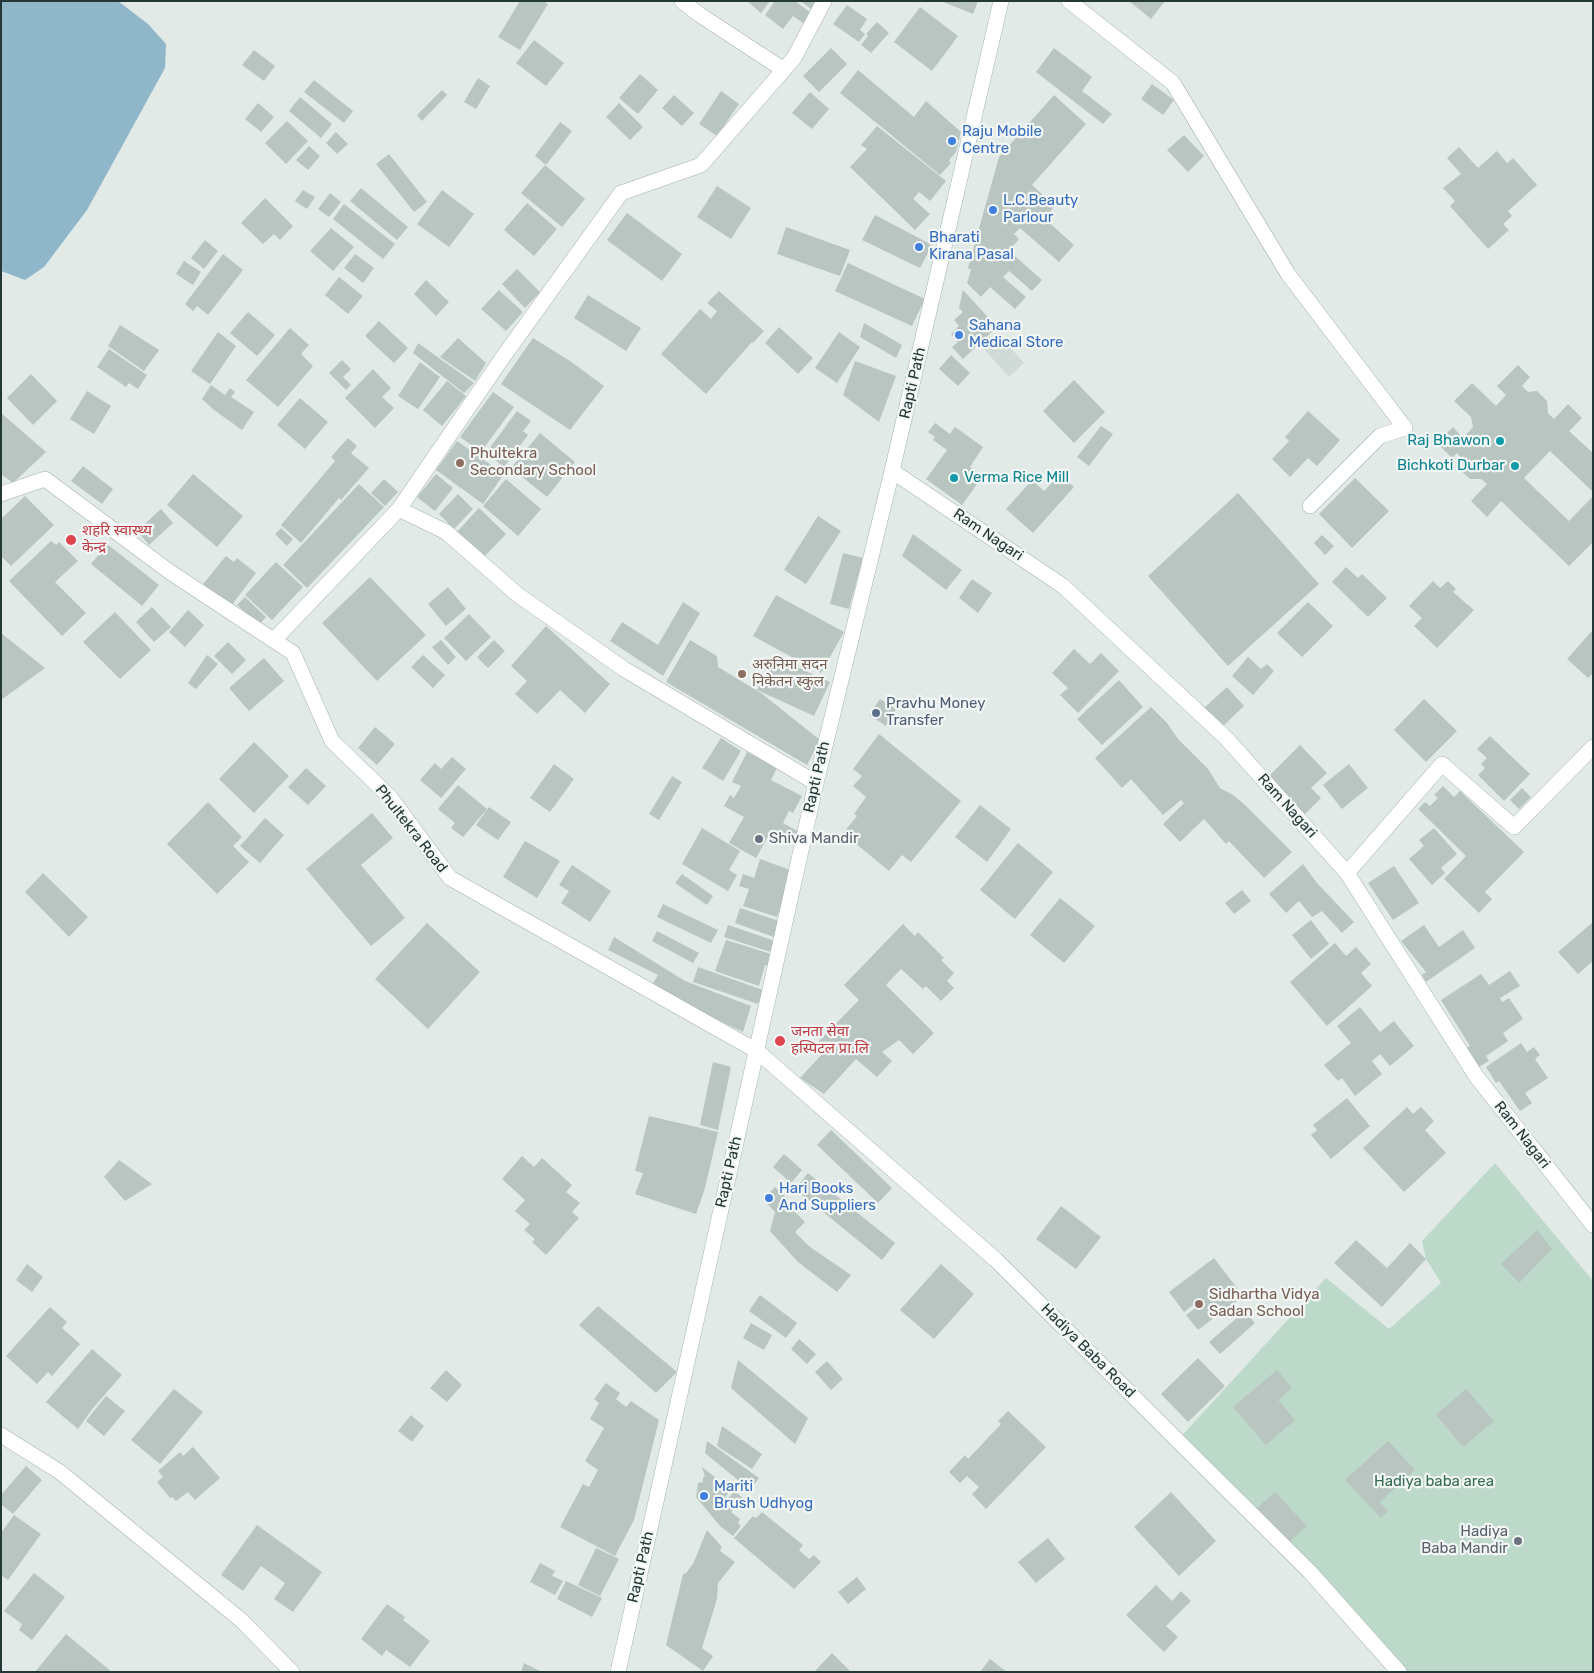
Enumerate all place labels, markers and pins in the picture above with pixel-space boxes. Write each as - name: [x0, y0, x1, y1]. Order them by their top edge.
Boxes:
- place label: Raju Mobile Centre: [962, 123, 1042, 158]
- marker: Raju Mobile Centre: [946, 135, 958, 147]
- place label: L.C.Beauty Parlour: [1003, 192, 1078, 227]
- marker: L.C.Beauty Parlour: [987, 204, 999, 216]
- place label: Bharati Kirana Pasal: [929, 229, 1014, 264]
- marker: Bharati Kirana Pasal: [913, 241, 925, 253]
- place label: Sahana Medical Store: [969, 317, 1064, 352]
- marker: Sahana Medical Store: [953, 329, 965, 341]
- place label: Raj Bhawon: [1407, 432, 1490, 450]
- marker: Raj Bhawon: [1494, 435, 1506, 447]
- place label: Phultekra Secondary School: [470, 445, 596, 480]
- marker: Phultekra Secondary School: [454, 457, 466, 469]
- place label: Bichkoti Durbar: [1397, 457, 1505, 475]
- marker: Bichkoti Durbar: [1509, 460, 1521, 472]
- place label: Verma Rice Mill: [964, 469, 1069, 487]
- marker: Verma Rice Mill: [948, 472, 960, 484]
- place label: शहरि स्वास्थ्य केन्द्र: [82, 522, 152, 557]
- marker: शहरि स्वास्थ्य केन्द्र: [64, 533, 78, 547]
- place label: अरुनिमा सदन निकेतन स्कुल: [752, 656, 828, 691]
- marker: अरुनिमा सदन निकेतन स्कुल: [736, 668, 748, 680]
- place label: Pravhu Money Transfer: [886, 695, 985, 730]
- marker: Pravhu Money Transfer: [870, 707, 882, 719]
- place label: Shiva Mandir: [769, 830, 859, 848]
- marker: Shiva Mandir: [753, 833, 765, 845]
- place label: जनता सेवा हस्पिटल प्रा.लि: [791, 1023, 869, 1058]
- marker: जनता सेवा हस्पिटल प्रा.लि: [773, 1034, 787, 1048]
- place label: Hari Books And Suppliers: [779, 1180, 876, 1215]
- marker: Hari Books And Suppliers: [763, 1192, 775, 1204]
- place label: Sidhartha Vidya Sadan School: [1209, 1286, 1320, 1321]
- marker: Sidhartha Vidya Sadan School: [1193, 1298, 1205, 1310]
- place label: Mariti Brush Udhyog: [714, 1478, 813, 1513]
- marker: Mariti Brush Udhyog: [698, 1490, 710, 1502]
- place label: Hadiya Baba Mandir: [1421, 1523, 1508, 1558]
- marker: Hadiya Baba Mandir: [1512, 1535, 1524, 1547]

